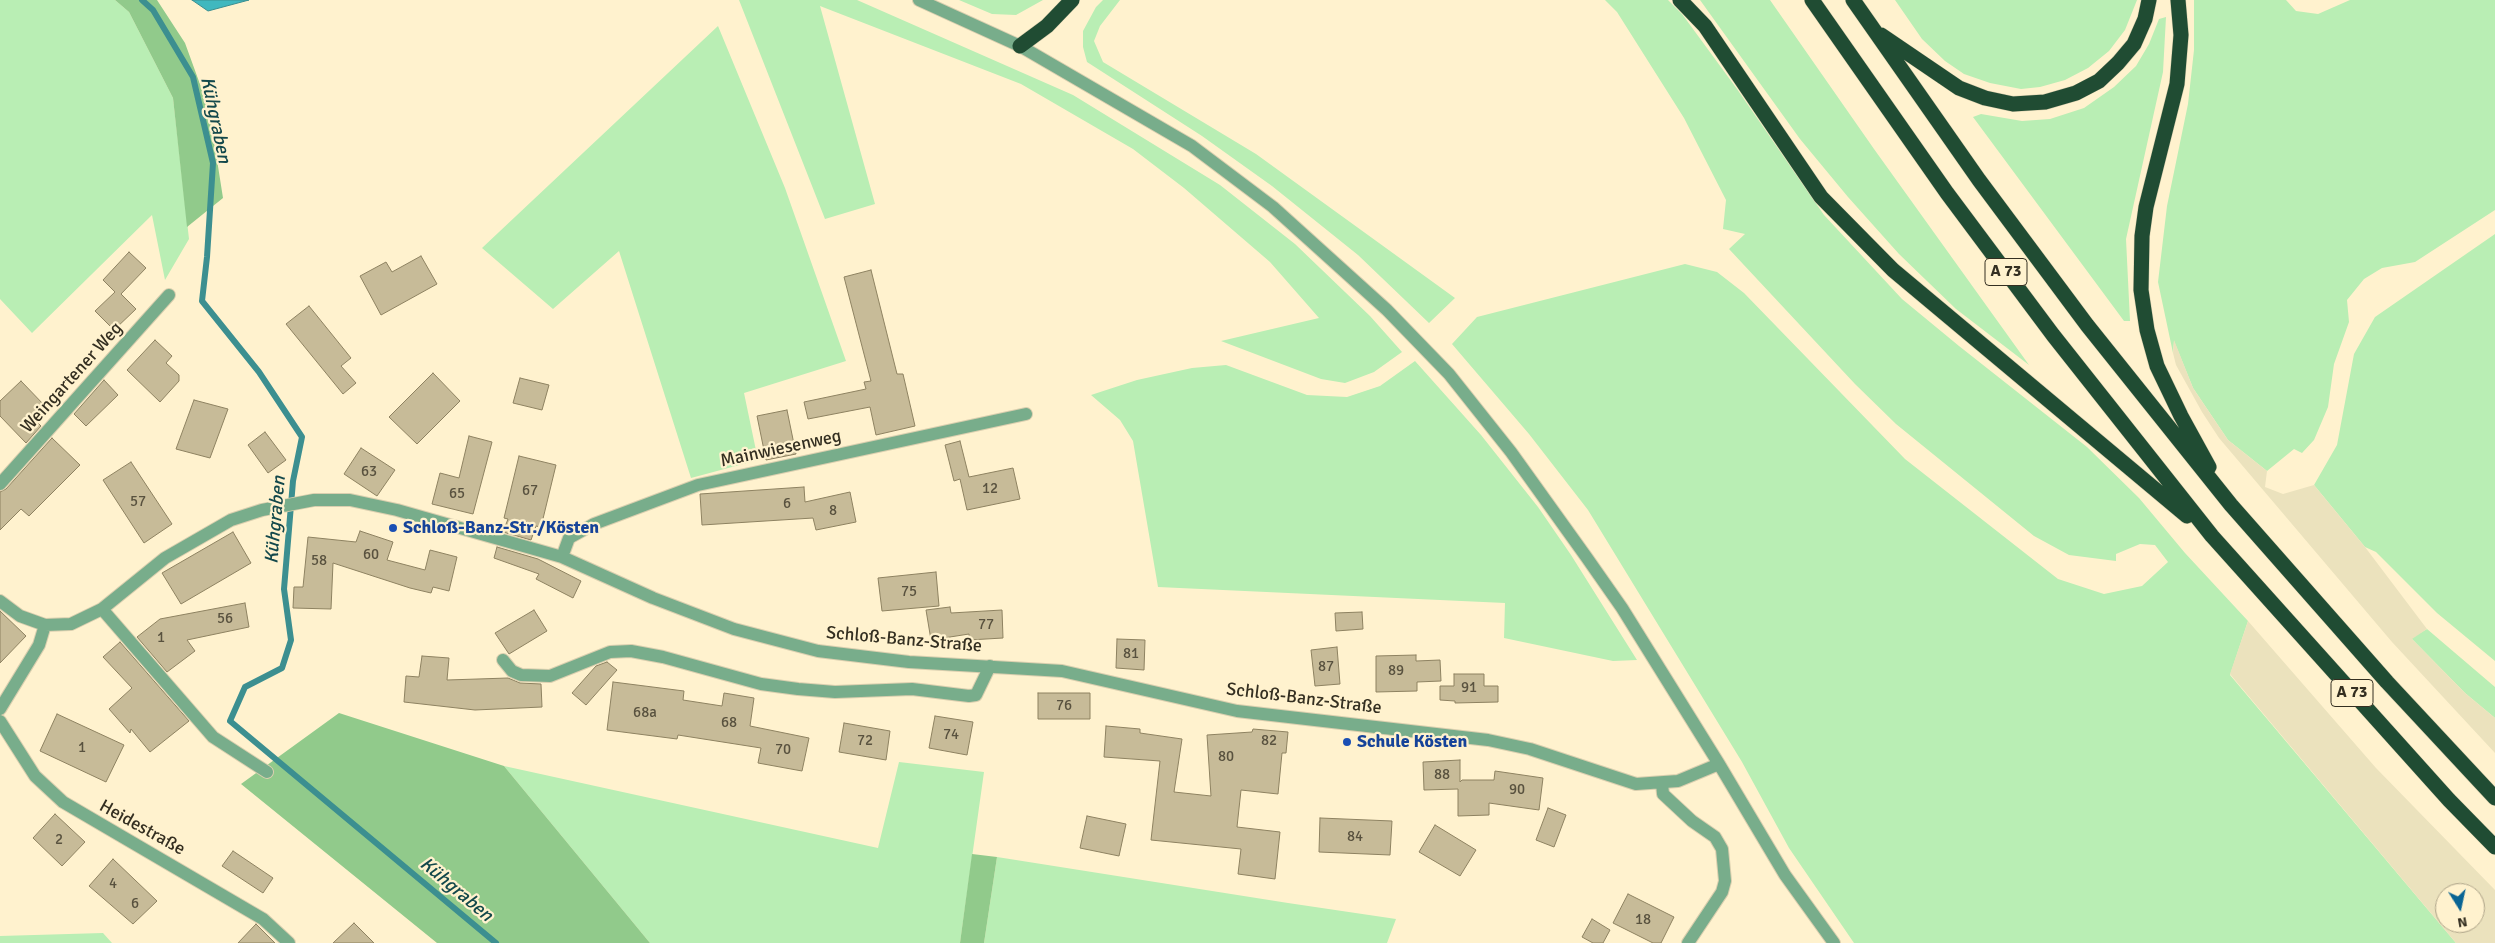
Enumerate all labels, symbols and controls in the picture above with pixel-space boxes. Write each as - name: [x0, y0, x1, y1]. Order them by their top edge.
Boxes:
- water label: Kühgraben: [195, 75, 235, 165]
- road number: A 73: [1985, 258, 2027, 286]
- street label: Weingartener Weg: [17, 318, 127, 438]
- street label: Mainwiesenweg: [719, 426, 843, 472]
- house number: 63: [361, 463, 377, 481]
- water label: Kühgraben: [261, 475, 291, 565]
- house number: 12: [982, 480, 998, 498]
- house number: 67: [522, 482, 538, 500]
- house number: 65: [449, 485, 465, 503]
- house number: 57: [130, 493, 146, 511]
- house number: 6: [783, 495, 791, 513]
- house number: 8: [829, 502, 837, 520]
- place label: Schloß-Banz-Str./Kösten: [403, 517, 599, 539]
- marker: Schloß-Banz-Str./Kösten: [387, 522, 399, 534]
- house number: 60: [363, 546, 379, 564]
- house number: 58: [311, 552, 327, 570]
- house number: 75: [901, 583, 917, 601]
- house number: 56: [217, 610, 233, 628]
- house number: 77: [978, 616, 994, 634]
- street label: Schloß-Banz-Straße: [825, 622, 983, 658]
- house number: 1: [157, 629, 165, 647]
- house number: 81: [1123, 645, 1139, 663]
- house number: 87: [1318, 658, 1334, 676]
- house number: 89: [1388, 662, 1404, 680]
- street label: Schloß-Banz-Straße: [1225, 679, 1383, 719]
- house number: 91: [1461, 679, 1477, 697]
- road number: A 73: [2331, 680, 2373, 706]
- house number: 76: [1056, 697, 1072, 715]
- house number: 68a: [633, 704, 657, 722]
- house number: 68: [721, 714, 737, 732]
- house number: 74: [943, 726, 959, 744]
- place label: Schule Kösten: [1357, 731, 1467, 753]
- house number: 72: [857, 732, 873, 750]
- house number: 82: [1261, 732, 1277, 750]
- marker: Schule Kösten: [1341, 736, 1353, 748]
- house number: 1: [78, 739, 86, 757]
- house number: 70: [775, 741, 791, 759]
- house number: 80: [1218, 748, 1234, 766]
- house number: 88: [1434, 766, 1450, 784]
- house number: 90: [1509, 781, 1525, 799]
- street label: Heidestraße: [95, 796, 189, 860]
- house number: 84: [1347, 828, 1363, 846]
- house number: 2: [55, 831, 63, 849]
- water label: Kühgraben: [415, 853, 497, 927]
- house number: 4: [109, 875, 117, 893]
- north arrow: [2435, 883, 2485, 933]
- house number: 6: [131, 895, 139, 913]
- house number: 18: [1635, 911, 1651, 929]
- text: N: [2456, 913, 2469, 931]

